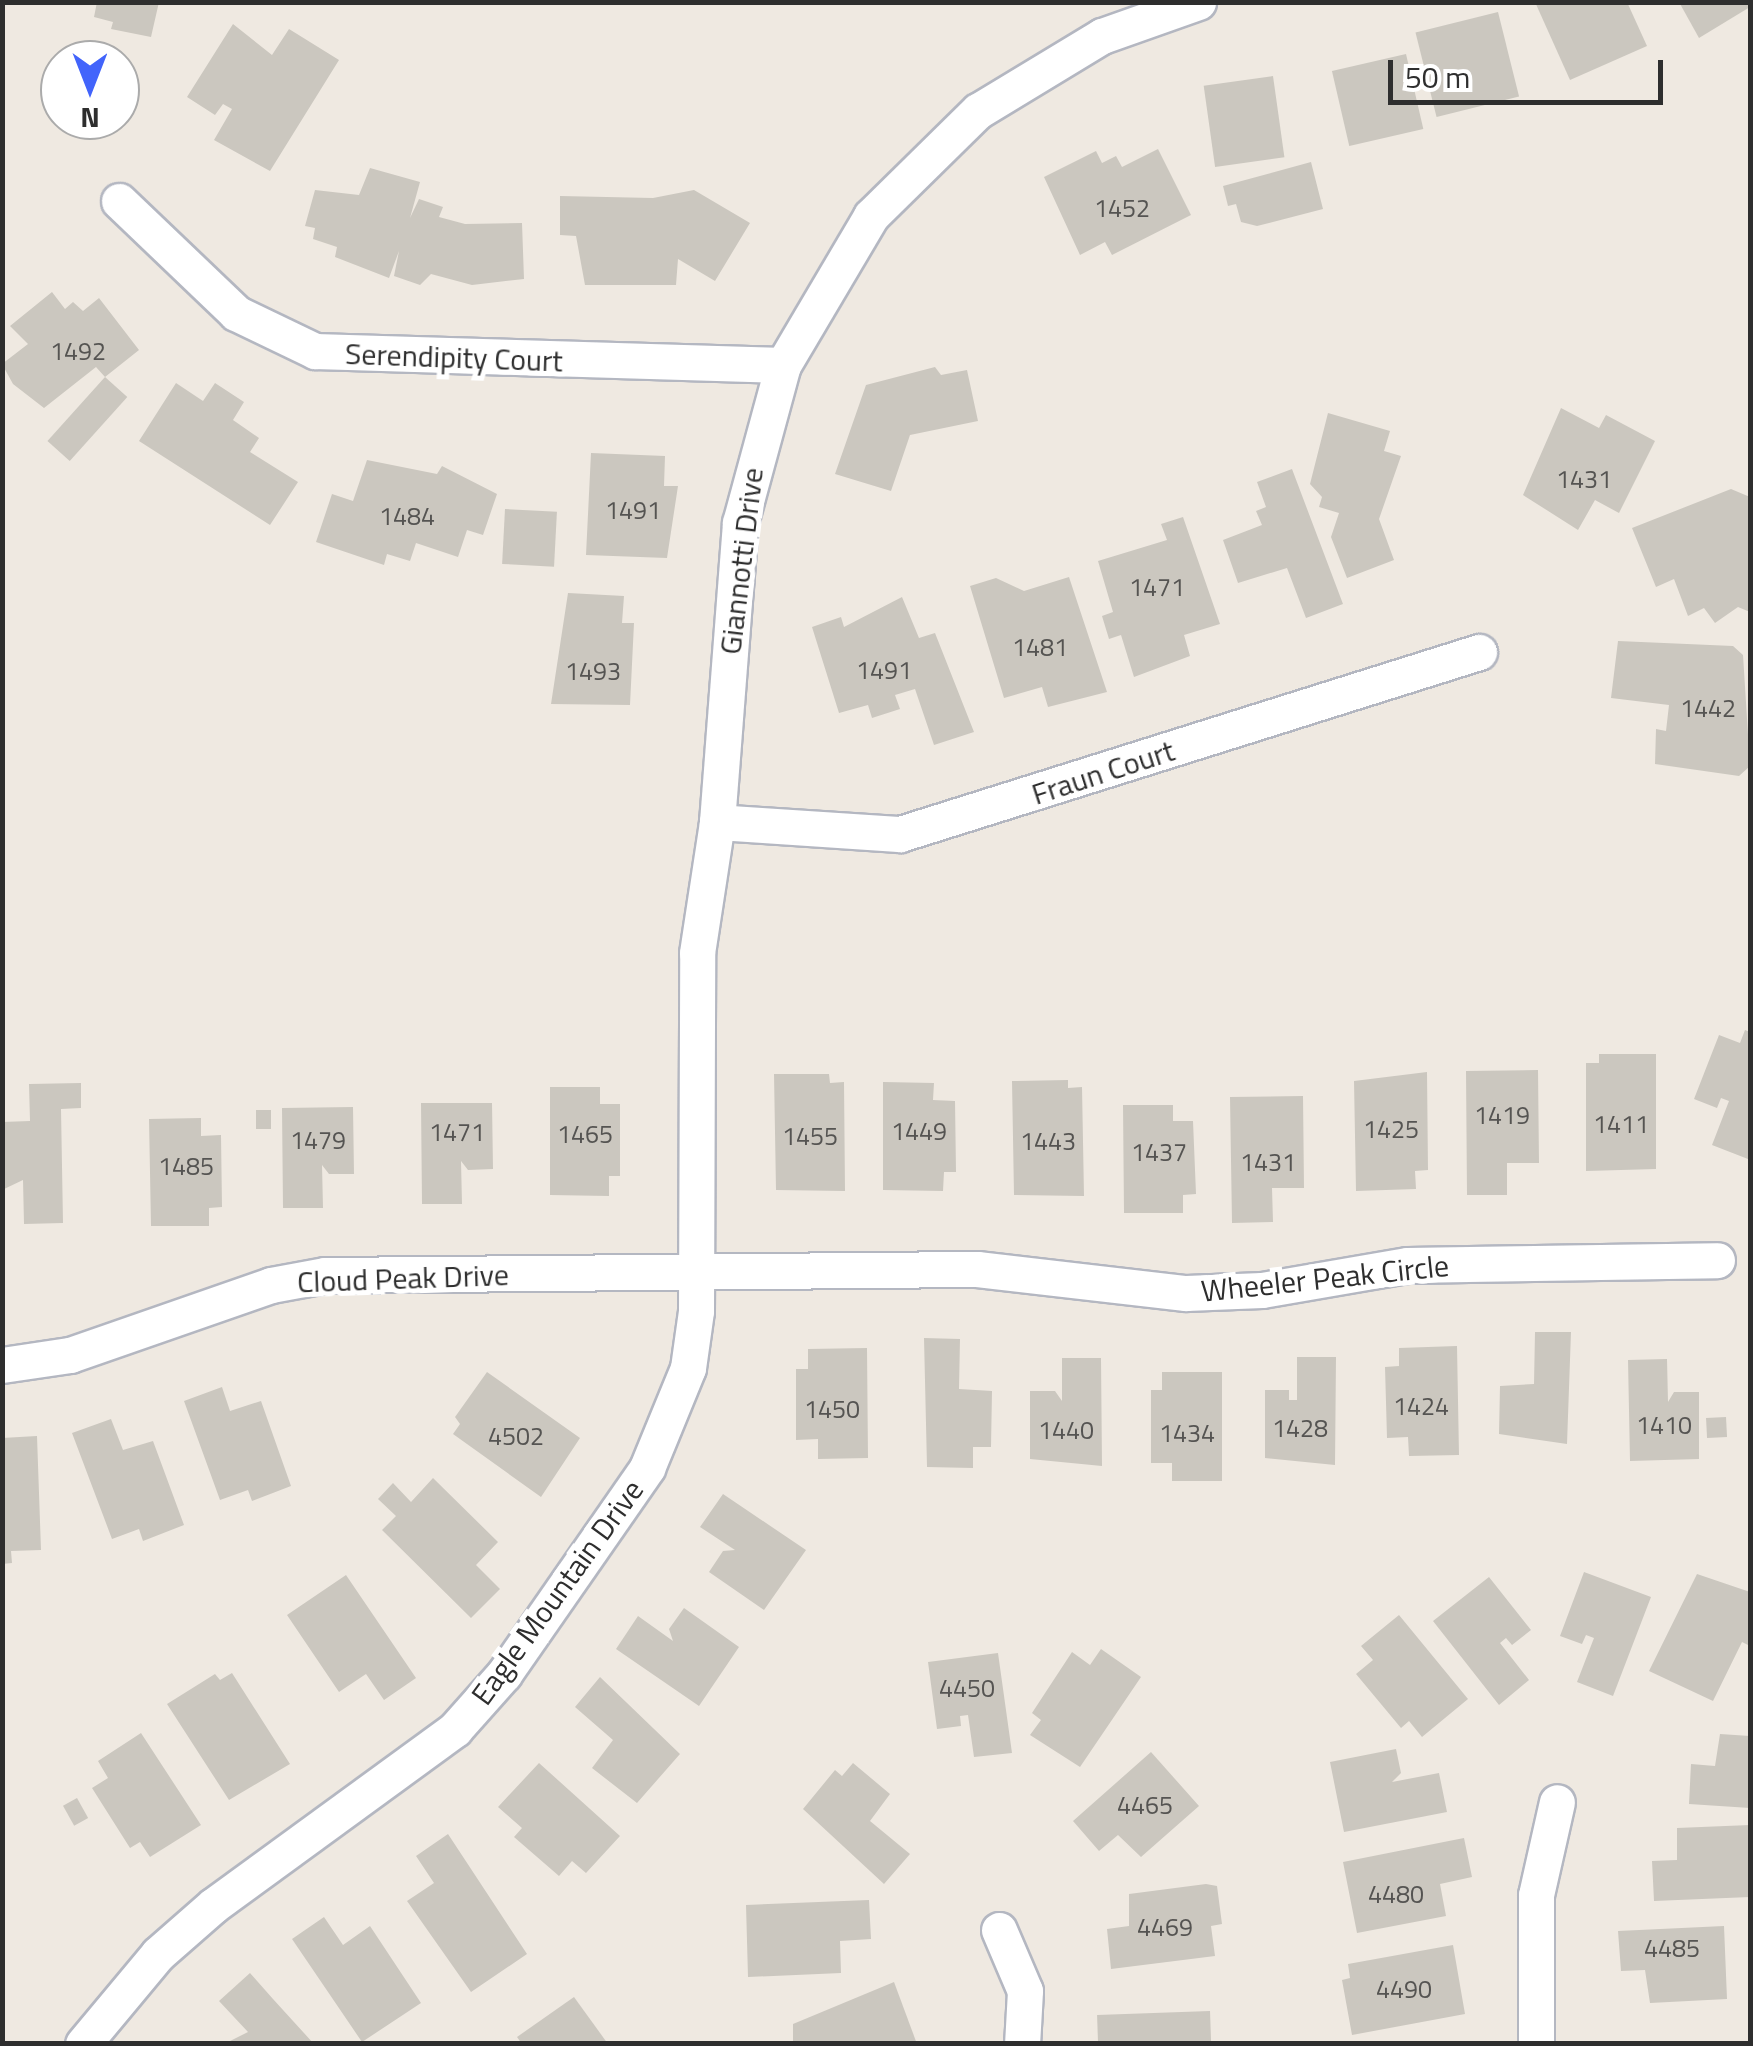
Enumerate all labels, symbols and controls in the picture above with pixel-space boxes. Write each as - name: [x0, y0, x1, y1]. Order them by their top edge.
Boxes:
- north arrow: [40, 40, 140, 140]
- scale bar: [1393, 40, 1668, 102]
- text: 50 m: [1405, 54, 1470, 100]
- text: N: [80, 97, 100, 140]
- house number: 1452: [1094, 193, 1150, 223]
- street label: Serendipity Court: [344, 335, 564, 379]
- house number: 1492: [50, 336, 106, 366]
- house number: 1431: [1556, 464, 1612, 494]
- street label: Giannotti Drive: [712, 466, 770, 656]
- house number: 1491: [605, 495, 661, 525]
- house number: 1484: [379, 501, 435, 531]
- house number: 1471: [1129, 572, 1185, 602]
- house number: 1481: [1012, 632, 1068, 662]
- house number: 1491: [856, 655, 912, 685]
- house number: 1493: [565, 656, 621, 686]
- house number: 1442: [1680, 693, 1736, 723]
- street label: Fraun Court: [1027, 732, 1179, 812]
- house number: 1419: [1474, 1100, 1530, 1130]
- house number: 1411: [1593, 1109, 1649, 1139]
- house number: 1425: [1363, 1114, 1419, 1144]
- house number: 1449: [891, 1116, 947, 1146]
- house number: 1471: [429, 1117, 485, 1147]
- house number: 1465: [557, 1119, 613, 1149]
- house number: 1455: [782, 1121, 838, 1151]
- house number: 1479: [290, 1125, 346, 1155]
- house number: 1443: [1020, 1126, 1076, 1156]
- house number: 1437: [1131, 1137, 1187, 1167]
- house number: 1431: [1240, 1147, 1296, 1177]
- house number: 1485: [158, 1151, 214, 1181]
- street label: Wheeler Peak Circle: [1199, 1247, 1451, 1309]
- street label: Cloud Peak Drive: [296, 1256, 510, 1300]
- house number: 1424: [1393, 1391, 1449, 1421]
- house number: 1450: [804, 1394, 860, 1424]
- house number: 1410: [1636, 1410, 1692, 1440]
- house number: 1428: [1272, 1413, 1328, 1443]
- house number: 1440: [1038, 1415, 1094, 1445]
- house number: 1434: [1159, 1418, 1215, 1448]
- house number: 4502: [488, 1421, 544, 1451]
- street label: Eagle Mountain Drive: [463, 1473, 651, 1711]
- house number: 4450: [939, 1673, 995, 1703]
- house number: 4465: [1117, 1790, 1173, 1820]
- house number: 4480: [1368, 1879, 1424, 1909]
- house number: 4469: [1137, 1912, 1193, 1942]
- house number: 4485: [1644, 1933, 1700, 1963]
- house number: 4490: [1376, 1974, 1432, 2004]

